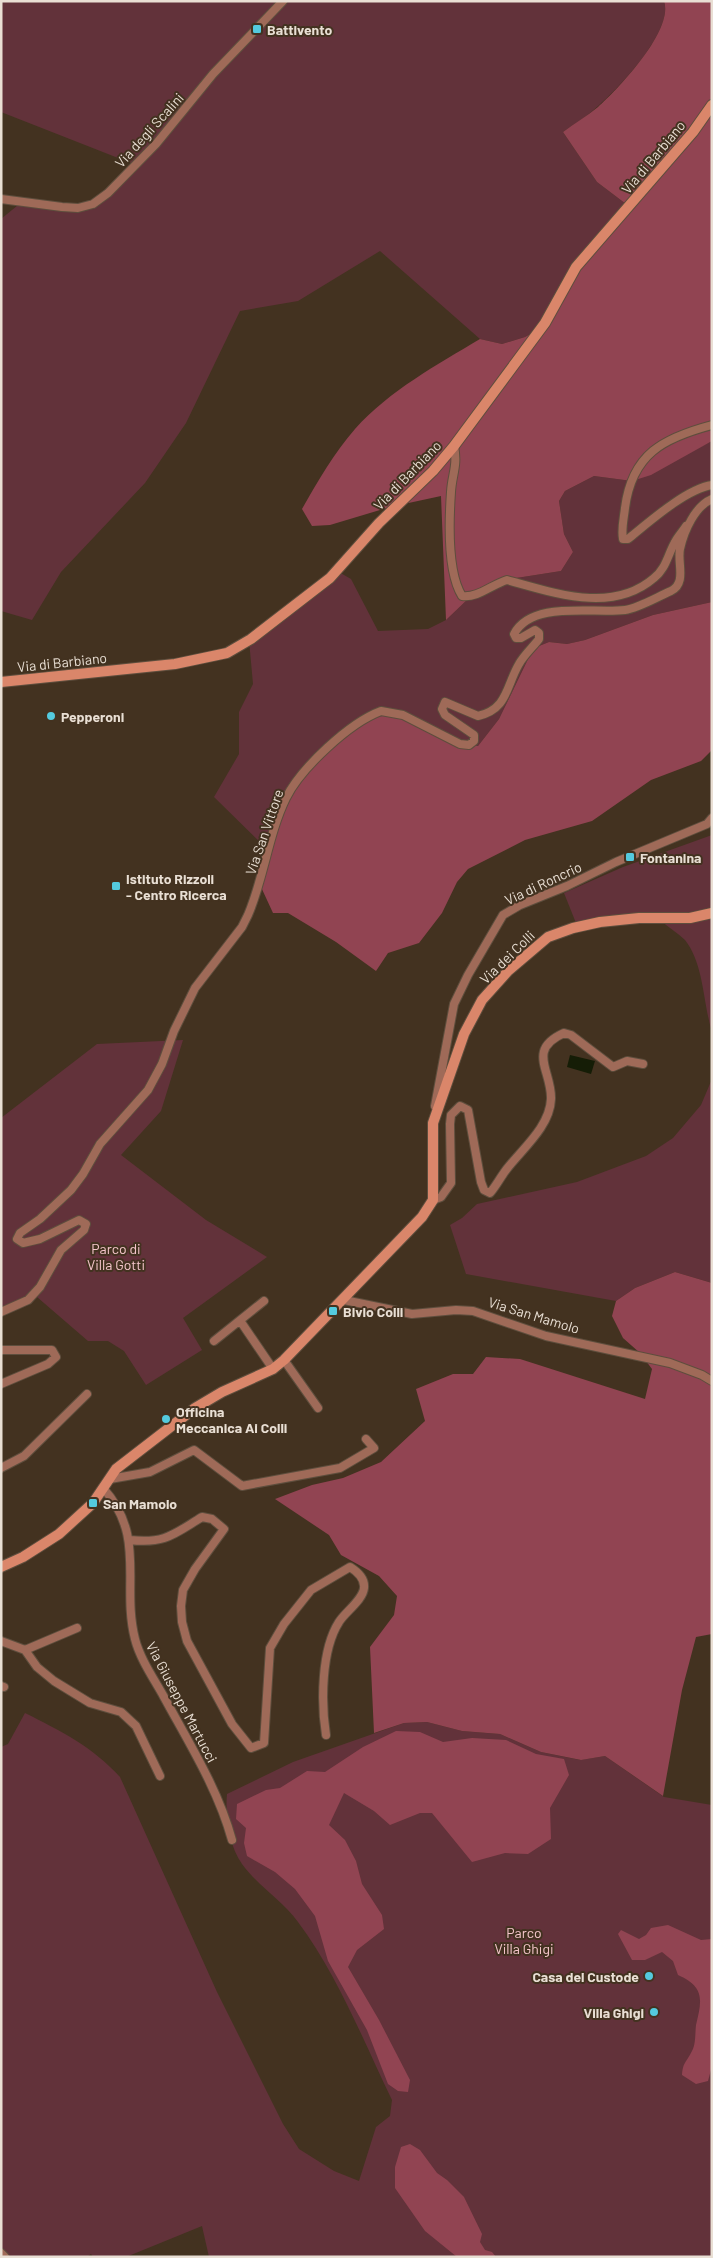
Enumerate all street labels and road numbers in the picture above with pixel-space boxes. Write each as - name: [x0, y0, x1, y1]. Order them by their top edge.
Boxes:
- street label: Via degli Scalini: [111, 89, 187, 171]
- street label: Via di Barbiano: [618, 117, 688, 197]
- street label: Via di Barbiano: [370, 437, 444, 513]
- street label: Via di Barbiano: [16, 649, 108, 675]
- street label: Via San Vittore: [241, 787, 287, 877]
- street label: Via di Roncrio: [502, 858, 584, 908]
- street label: Via dei Colli: [476, 927, 538, 987]
- street label: Via San Mamolo: [486, 1293, 582, 1337]
- street label: Via Giuseppe Martucci: [143, 1639, 221, 1765]

